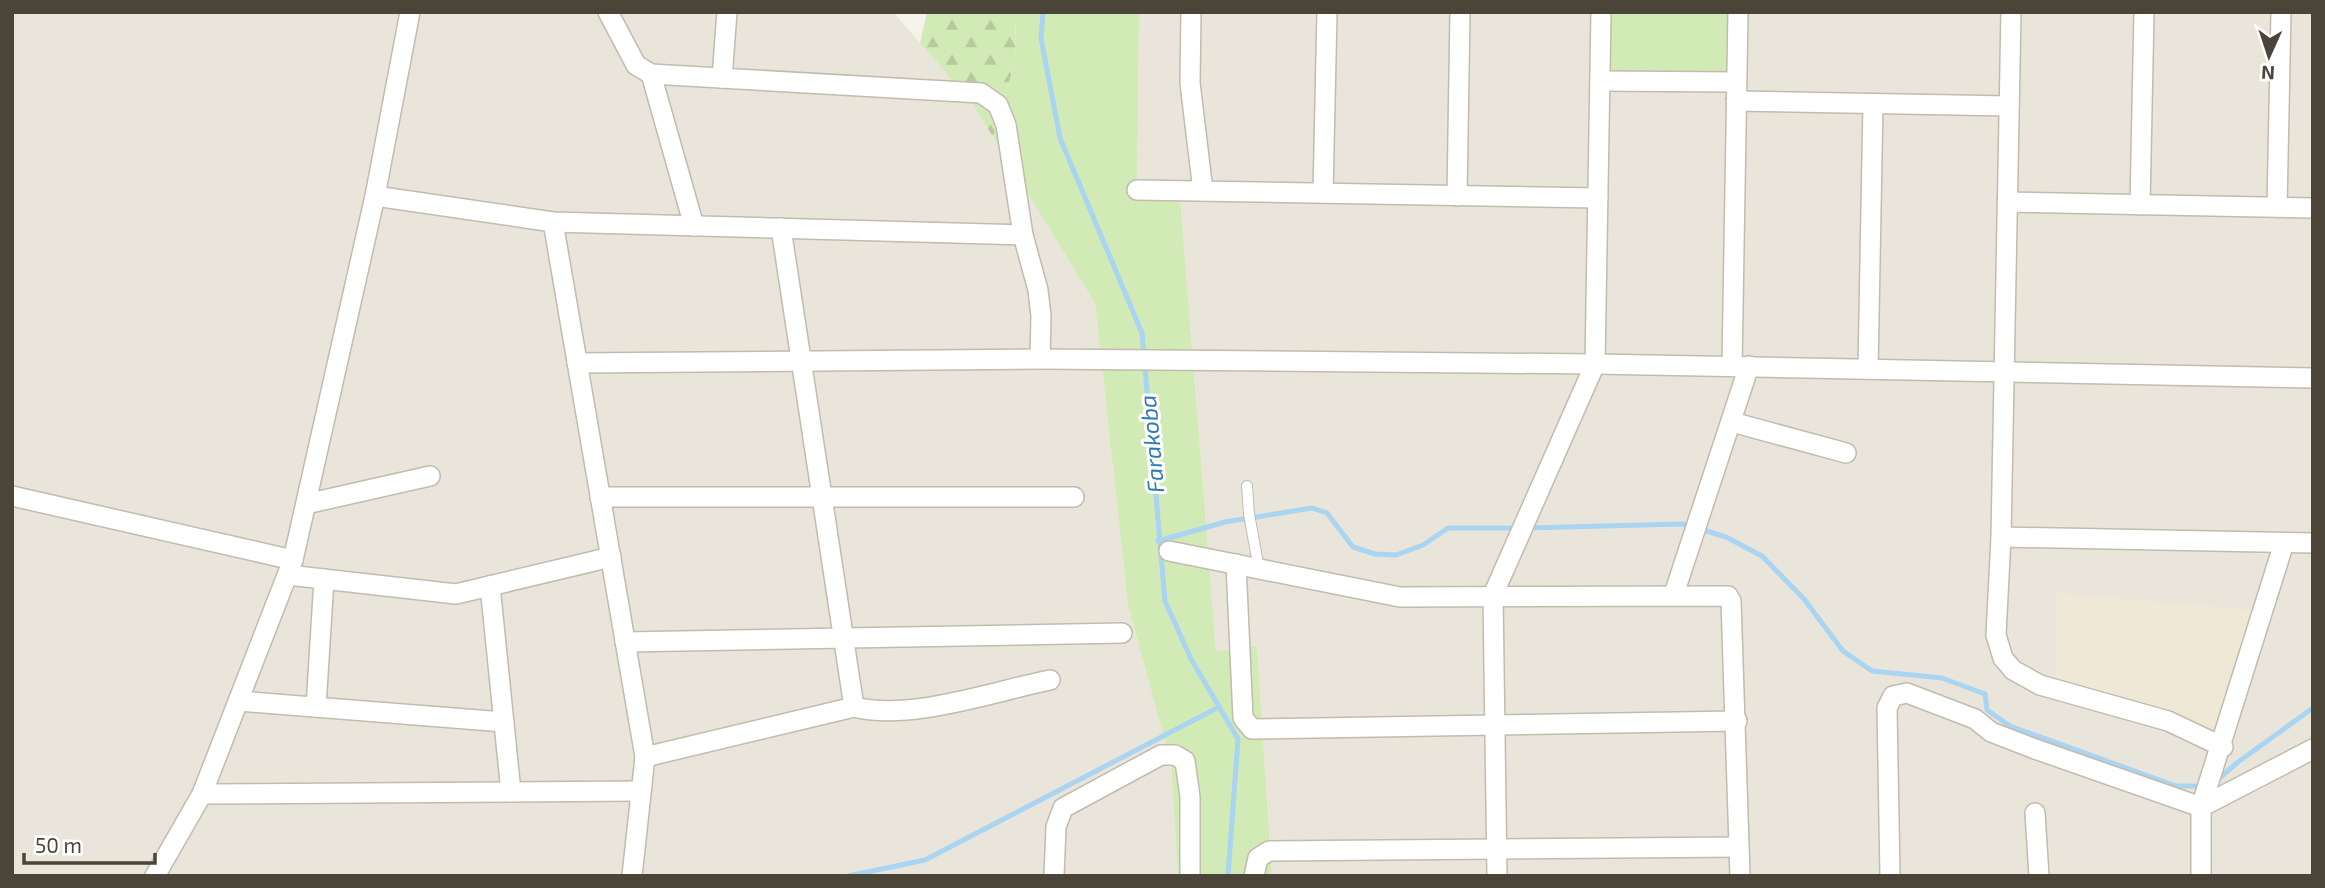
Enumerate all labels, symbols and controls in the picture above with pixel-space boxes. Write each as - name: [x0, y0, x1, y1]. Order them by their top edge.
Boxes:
- north arrow: [2234, 21, 2304, 91]
- text: N: [2261, 62, 2276, 85]
- water label: Farakoba: [1133, 394, 1169, 494]
- scale bar: [24, 822, 156, 866]
- text: 50 m: [35, 832, 82, 857]

